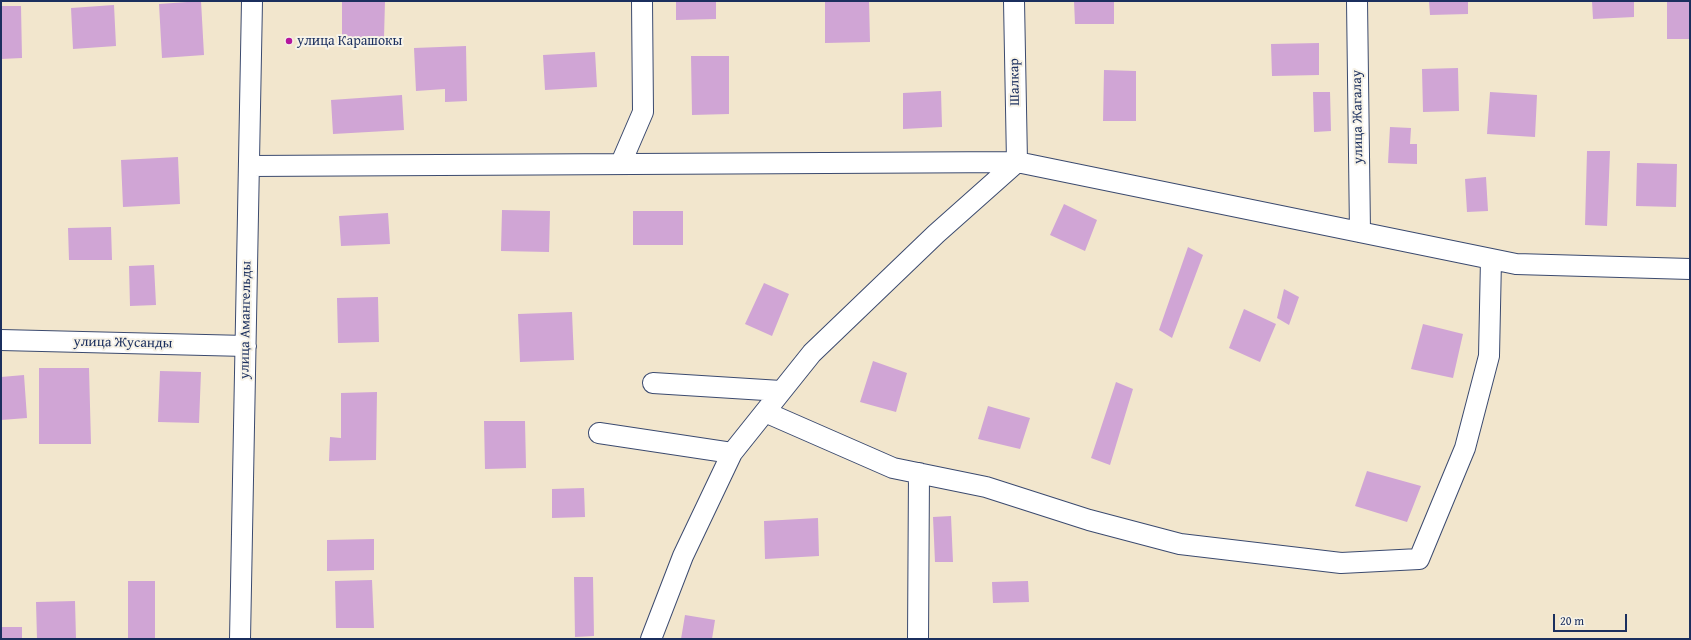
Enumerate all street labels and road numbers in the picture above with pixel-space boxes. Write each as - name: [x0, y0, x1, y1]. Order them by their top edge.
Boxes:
- street label: Шалкар: [1006, 58, 1024, 106]
- street label: улица Жагалау: [1349, 70, 1367, 164]
- street label: улица Амангельды: [237, 261, 255, 379]
- street label: улица Жусанды: [73, 334, 173, 352]

